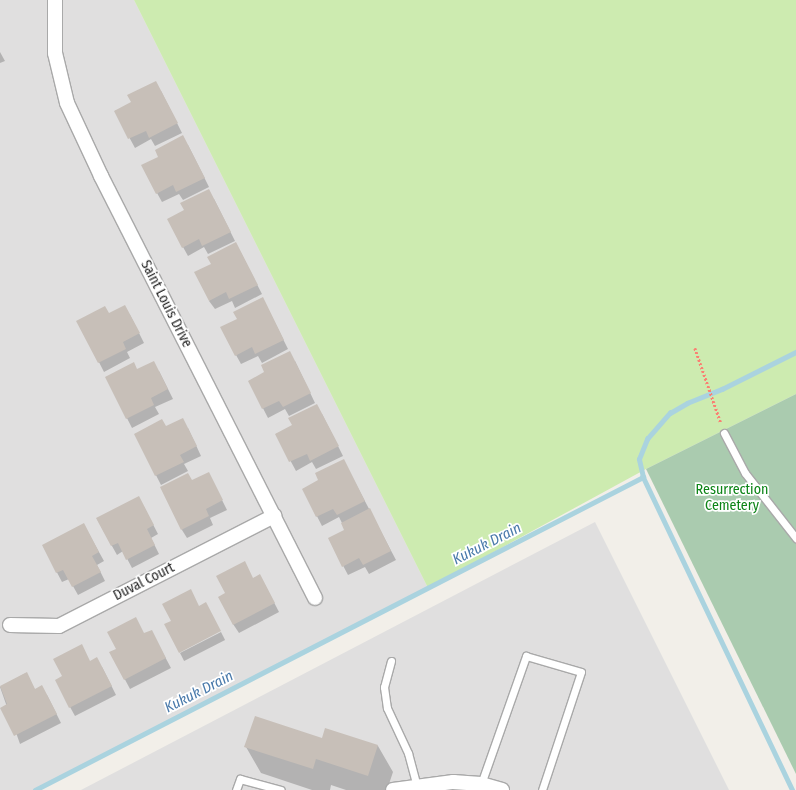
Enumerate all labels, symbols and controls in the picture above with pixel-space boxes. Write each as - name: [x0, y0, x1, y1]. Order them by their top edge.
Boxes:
- street label: Saint Louis Drive: [137, 258, 195, 350]
- park label: Resurrection Cemetery: [696, 482, 768, 514]
- water label: Kukuk Drain: [450, 519, 524, 569]
- street label: Duval Court: [111, 559, 177, 605]
- water label: Kukuk Drain: [162, 667, 236, 717]

